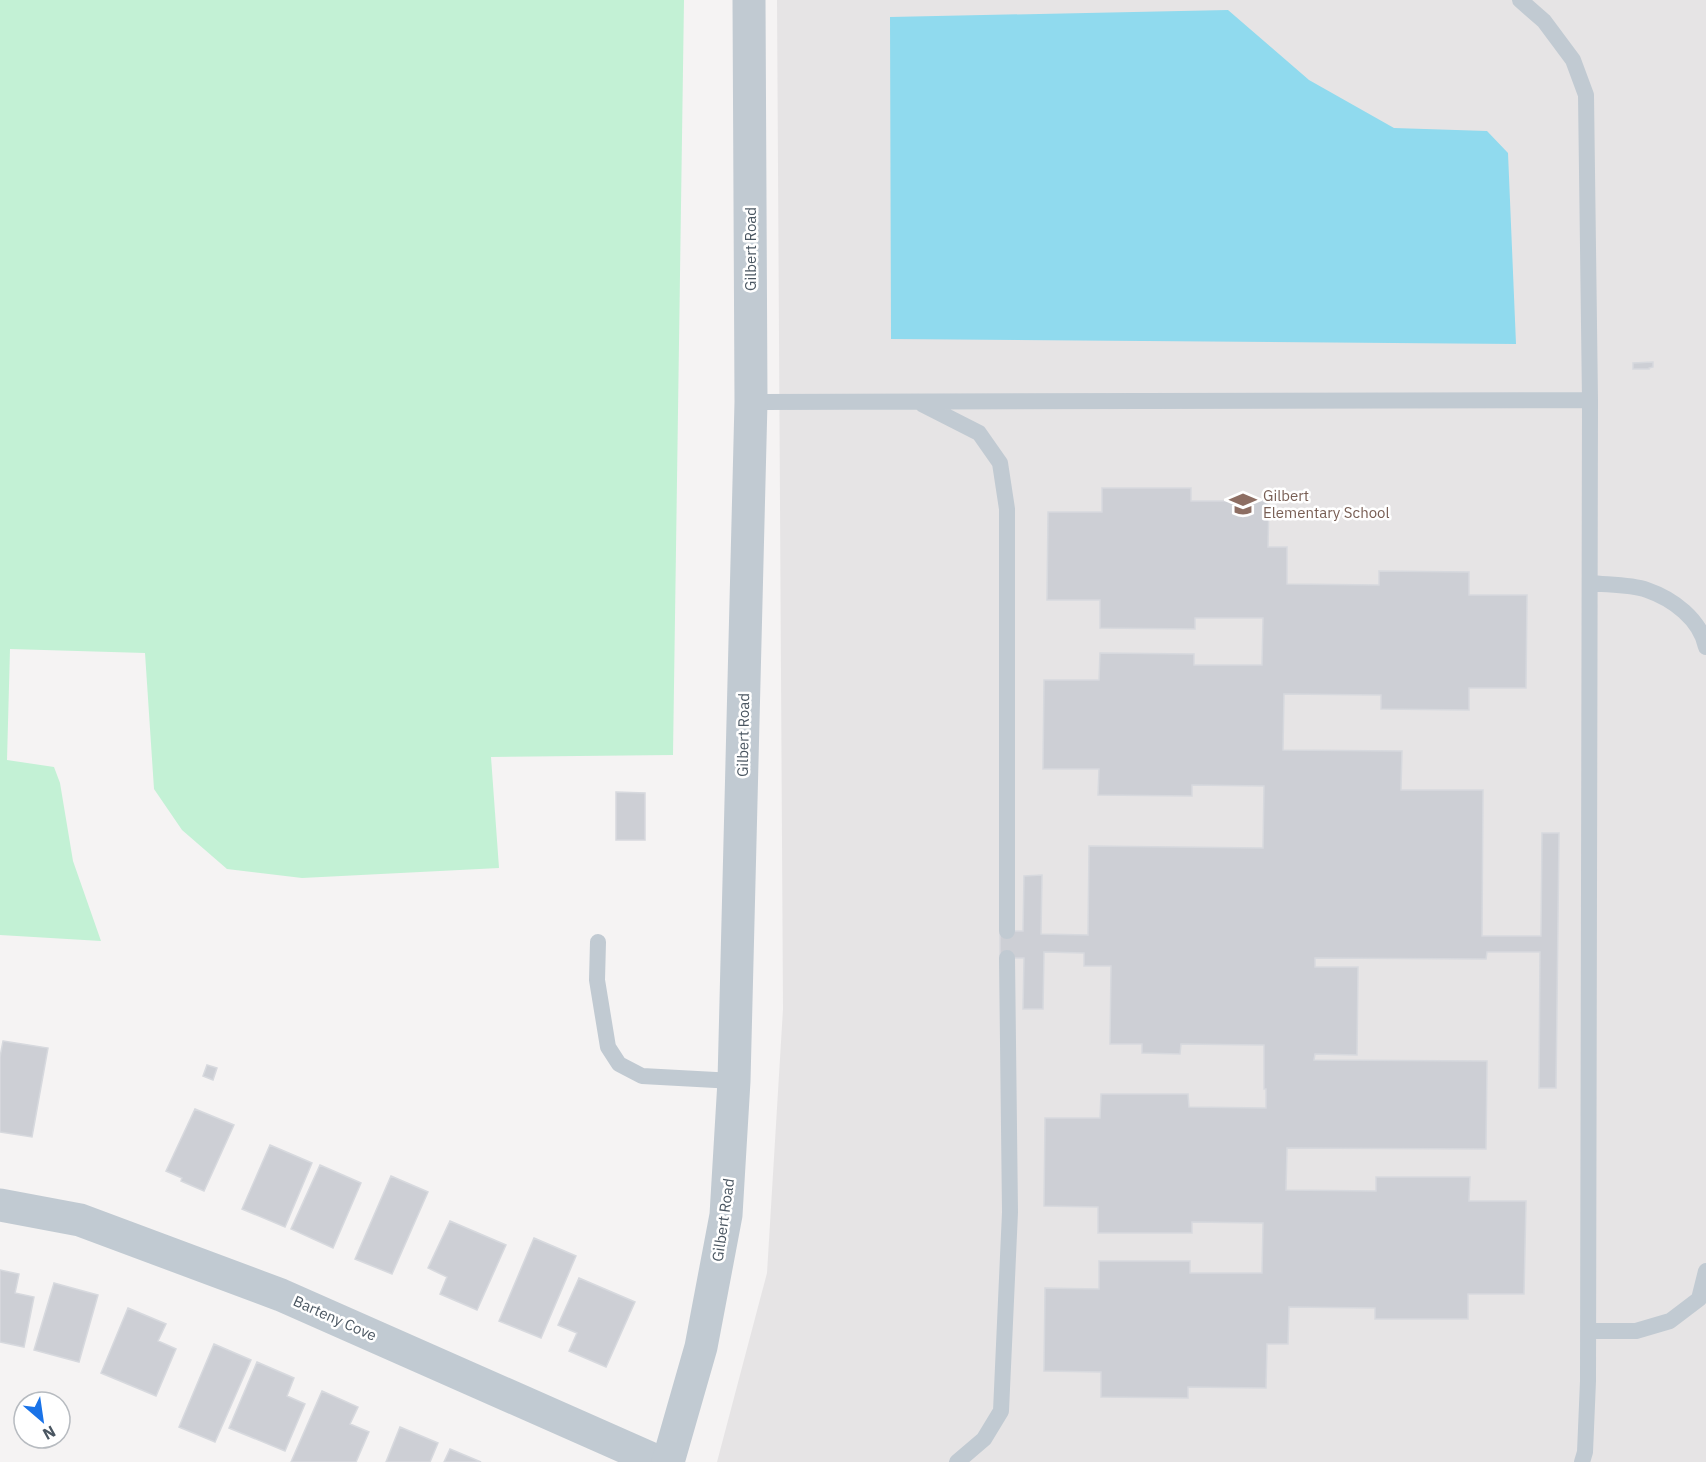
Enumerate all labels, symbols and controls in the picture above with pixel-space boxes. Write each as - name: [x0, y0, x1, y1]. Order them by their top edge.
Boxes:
- street label: Gilbert Road: [741, 207, 760, 291]
- place label: Gilbert Elementary School: [1263, 486, 1390, 522]
- school or university icon: Gilbert Elementary School: [1228, 489, 1258, 519]
- street label: Gilbert Road: [733, 693, 753, 777]
- street label: Gilbert Road: [708, 1177, 738, 1263]
- street label: Barteny Cove: [290, 1291, 380, 1345]
- north arrow: [12, 1390, 72, 1450]
- text: N: [39, 1422, 59, 1445]

